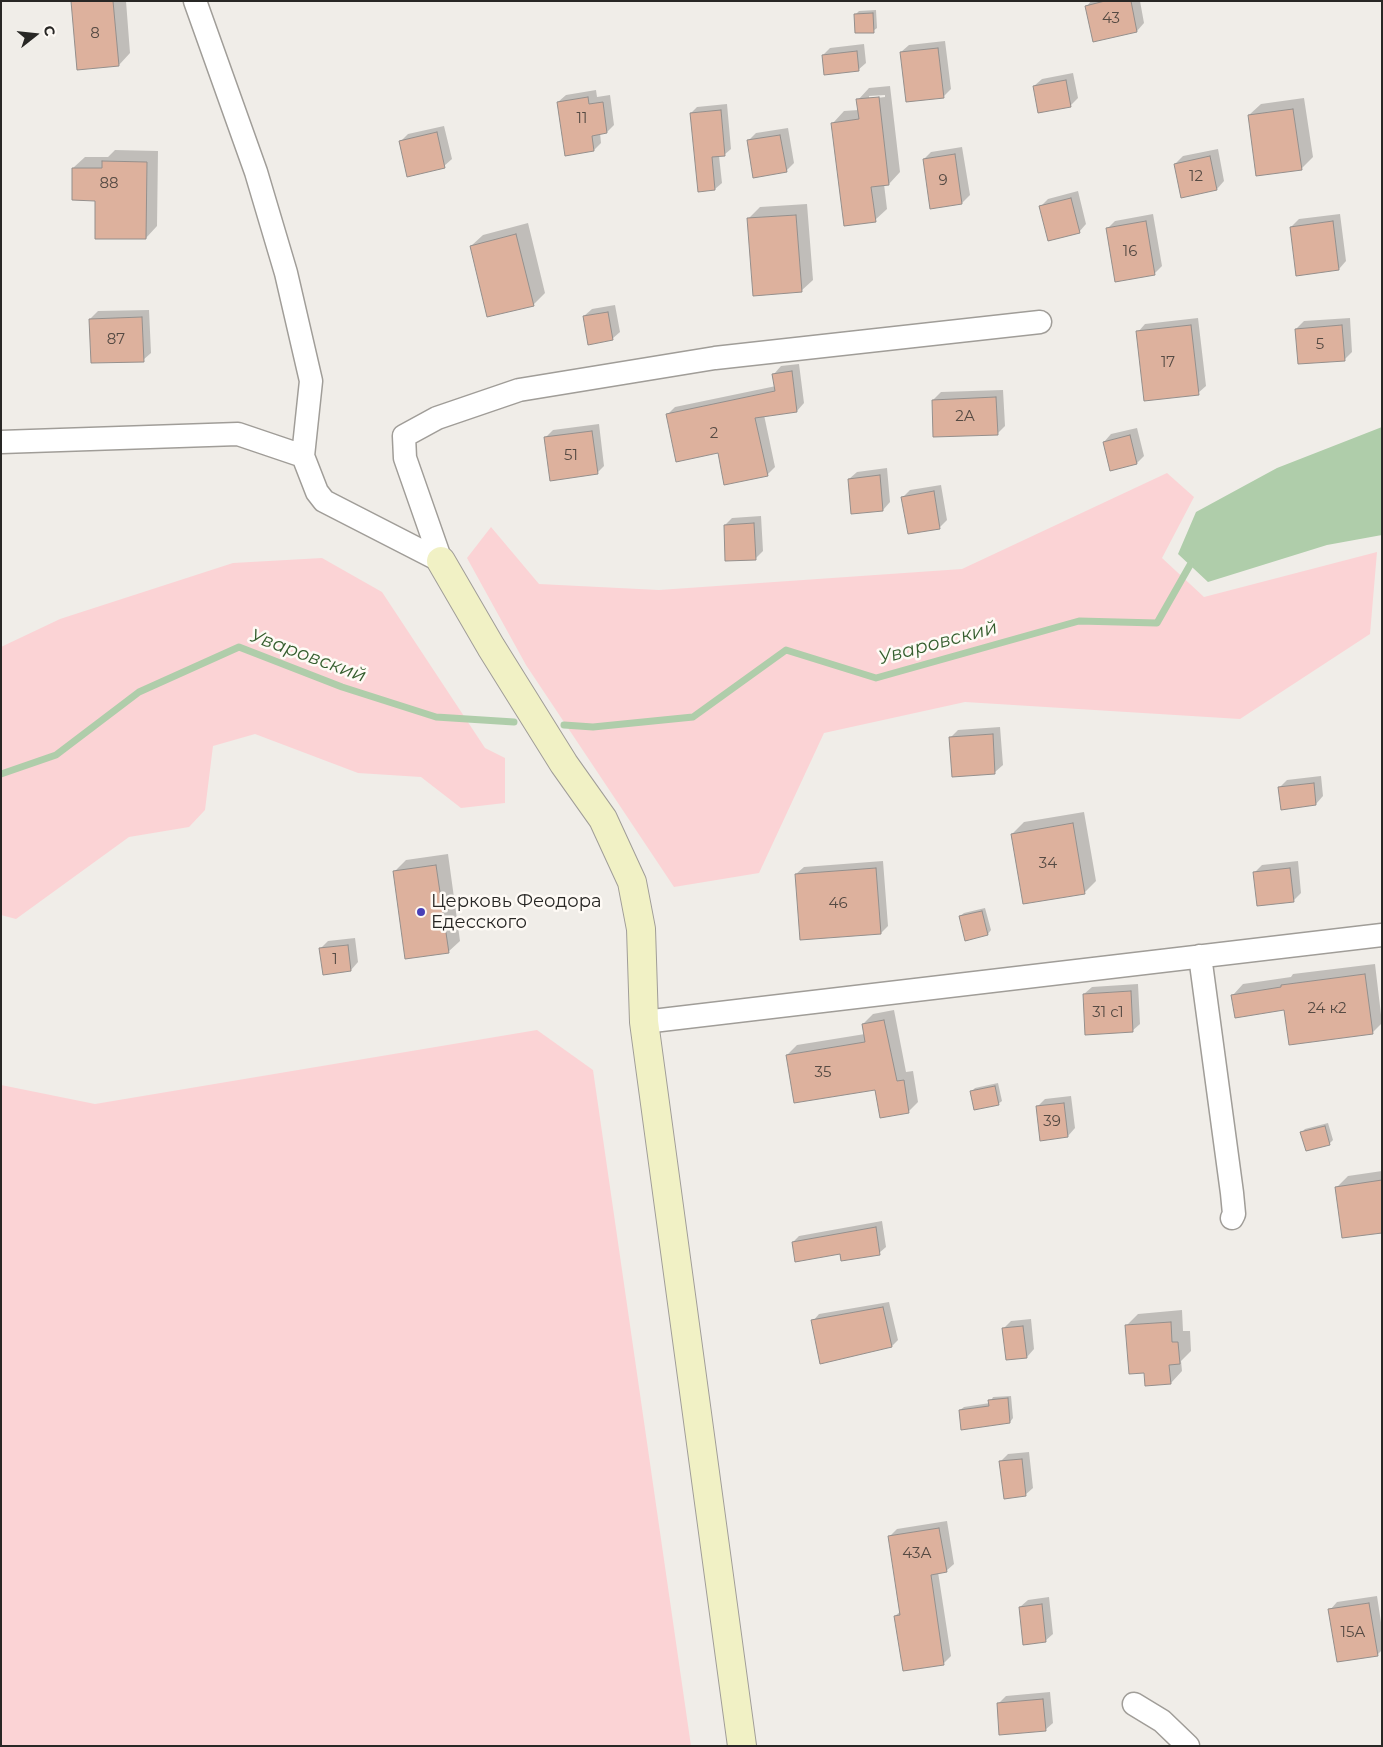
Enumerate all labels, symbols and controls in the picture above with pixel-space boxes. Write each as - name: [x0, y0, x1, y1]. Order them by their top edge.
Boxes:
- north arrow: [10, 10, 60, 60]
- house number: 43: [1102, 10, 1120, 28]
- text: С: [39, 23, 59, 38]
- house number: 8: [90, 25, 100, 43]
- house number: 11: [577, 110, 587, 128]
- house number: 12: [1189, 168, 1203, 186]
- house number: 9: [938, 172, 948, 190]
- house number: 88: [99, 175, 119, 193]
- house number: 16: [1123, 243, 1137, 261]
- house number: 87: [107, 331, 125, 349]
- house number: 5: [1316, 336, 1324, 354]
- house number: 17: [1161, 354, 1175, 372]
- house number: 2А: [955, 408, 975, 426]
- house number: 2: [710, 425, 718, 443]
- house number: 51: [564, 447, 578, 465]
- water label: Уваровский: [876, 616, 1000, 670]
- water label: Уваровский: [247, 624, 369, 688]
- house number: 34: [1039, 855, 1057, 873]
- place label: Церковь Феодора Едесского: [431, 891, 601, 934]
- house number: 46: [828, 895, 848, 913]
- marker: Церковь Феодора Едесского: [415, 906, 427, 918]
- house number: 1: [332, 951, 338, 969]
- house number: 24 к2: [1307, 1000, 1347, 1018]
- house number: 31 с1: [1092, 1004, 1124, 1022]
- house number: 35: [815, 1064, 831, 1082]
- house number: 39: [1043, 1113, 1061, 1131]
- house number: 43А: [902, 1545, 932, 1563]
- house number: 15А: [1340, 1624, 1366, 1642]

